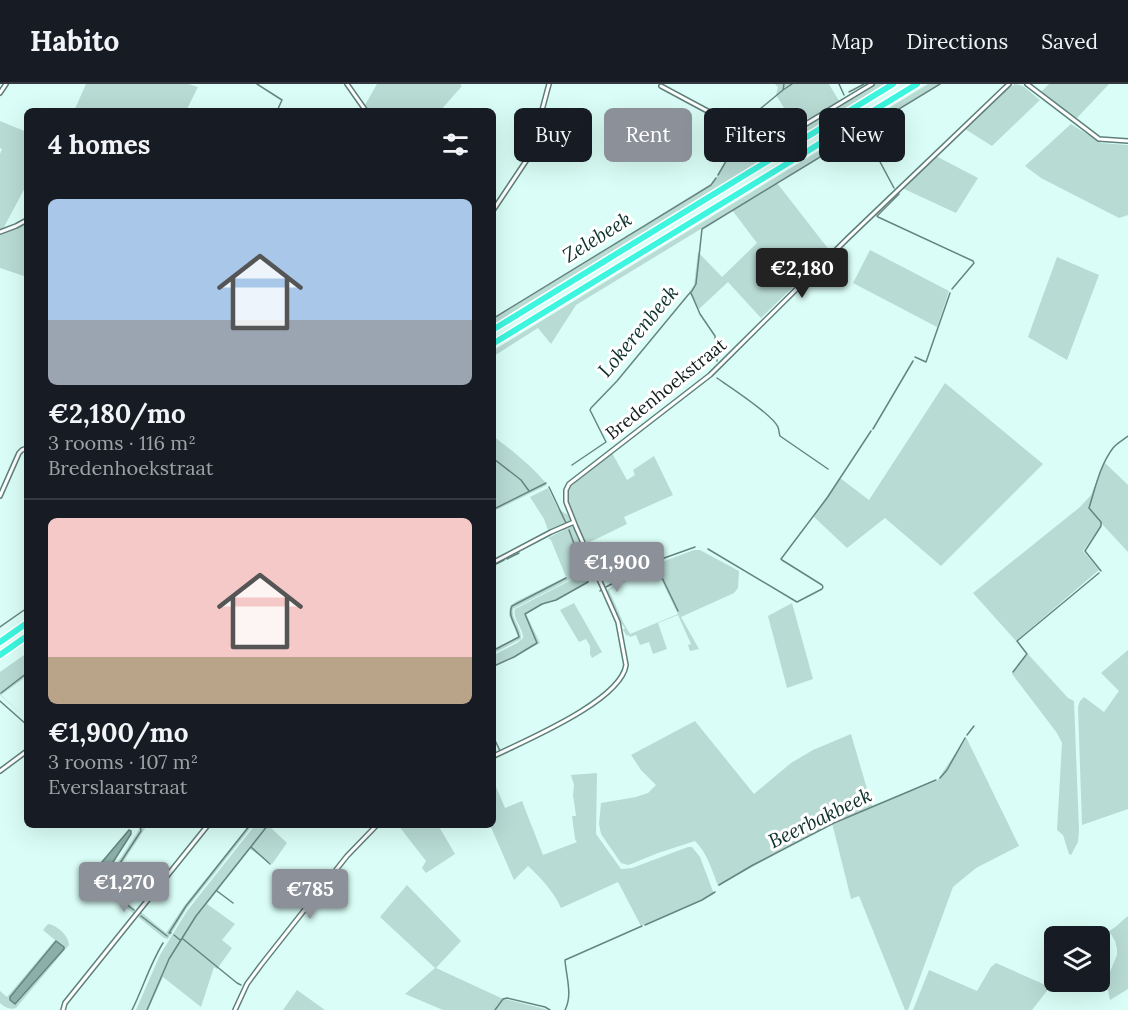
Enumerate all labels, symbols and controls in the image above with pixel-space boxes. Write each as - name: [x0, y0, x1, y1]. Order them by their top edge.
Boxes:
- text: Habito: [30, 23, 119, 59]
- text: Map: [831, 28, 874, 55]
- text: Directions: [907, 28, 1008, 55]
- text: Saved: [1041, 28, 1098, 55]
- chip: Buy: [514, 108, 592, 162]
- chip: Rent: [604, 108, 692, 162]
- chip: Filters: [704, 108, 807, 162]
- chip: New: [819, 108, 905, 162]
- text: 4 homes: [48, 128, 150, 161]
- icon: filters: [439, 128, 472, 161]
- water label: Zelebeek: [558, 206, 636, 267]
- icon: home: [206, 238, 314, 346]
- pin: €2,180: [753, 248, 851, 299]
- text: €2,180: [770, 255, 834, 280]
- water label: Lokerenbeek: [592, 280, 683, 382]
- street label: Bredenhoekstraat: [601, 333, 731, 444]
- text: €2,180/mo: [48, 397, 186, 430]
- text: 3 rooms · 116 m²: [48, 430, 196, 455]
- text: Bredenhoekstraat: [48, 455, 214, 480]
- pin: €1,900: [568, 542, 666, 593]
- text: €1,900: [584, 549, 650, 574]
- icon: home: [206, 557, 314, 665]
- text: €1,900/mo: [48, 716, 189, 749]
- text: 3 rooms · 107 m²: [48, 749, 198, 774]
- text: Everslaarstraat: [48, 774, 188, 799]
- water label: Beerbakbeek: [764, 782, 875, 853]
- pin: €1,270: [75, 862, 173, 913]
- text: €1,270: [93, 869, 155, 894]
- pin: €785: [274, 869, 346, 920]
- text: €785: [286, 876, 334, 901]
- map controls: [1044, 926, 1110, 992]
- button: layers: [1044, 926, 1110, 992]

